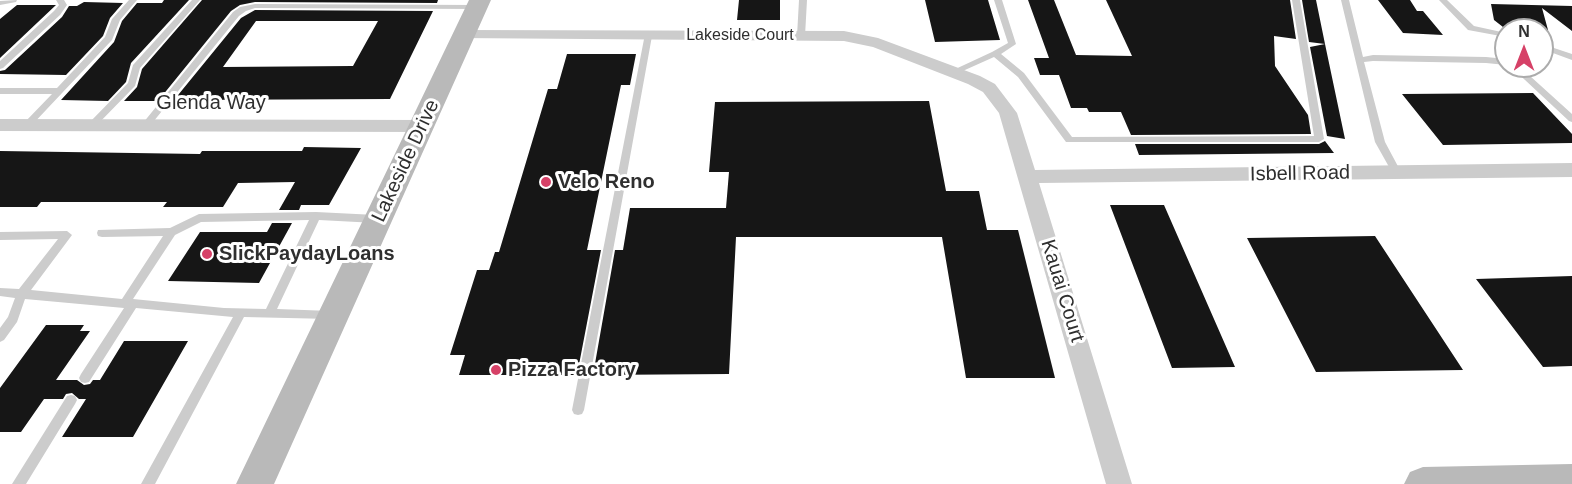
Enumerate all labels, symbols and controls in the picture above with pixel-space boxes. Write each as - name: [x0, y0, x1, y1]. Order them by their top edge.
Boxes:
- north arrow: [1494, 18, 1554, 78]
- text: N: [1518, 23, 1530, 40]
- street label: Lakeside Court: [686, 26, 794, 46]
- street label: Glenda Way: [156, 91, 266, 115]
- street label: Lakeside Drive: [367, 96, 445, 226]
- street label: Isbell Road: [1250, 161, 1350, 187]
- place label: Velo Reno: [558, 170, 655, 194]
- marker: Velo Reno: [539, 175, 553, 189]
- street label: Kauai Court: [1035, 237, 1089, 345]
- place label: SlickPaydayLoans: [219, 242, 395, 266]
- marker: SlickPaydayLoans: [200, 247, 214, 261]
- place label: Pizza Factory: [508, 358, 636, 382]
- marker: Pizza Factory: [489, 363, 503, 377]

